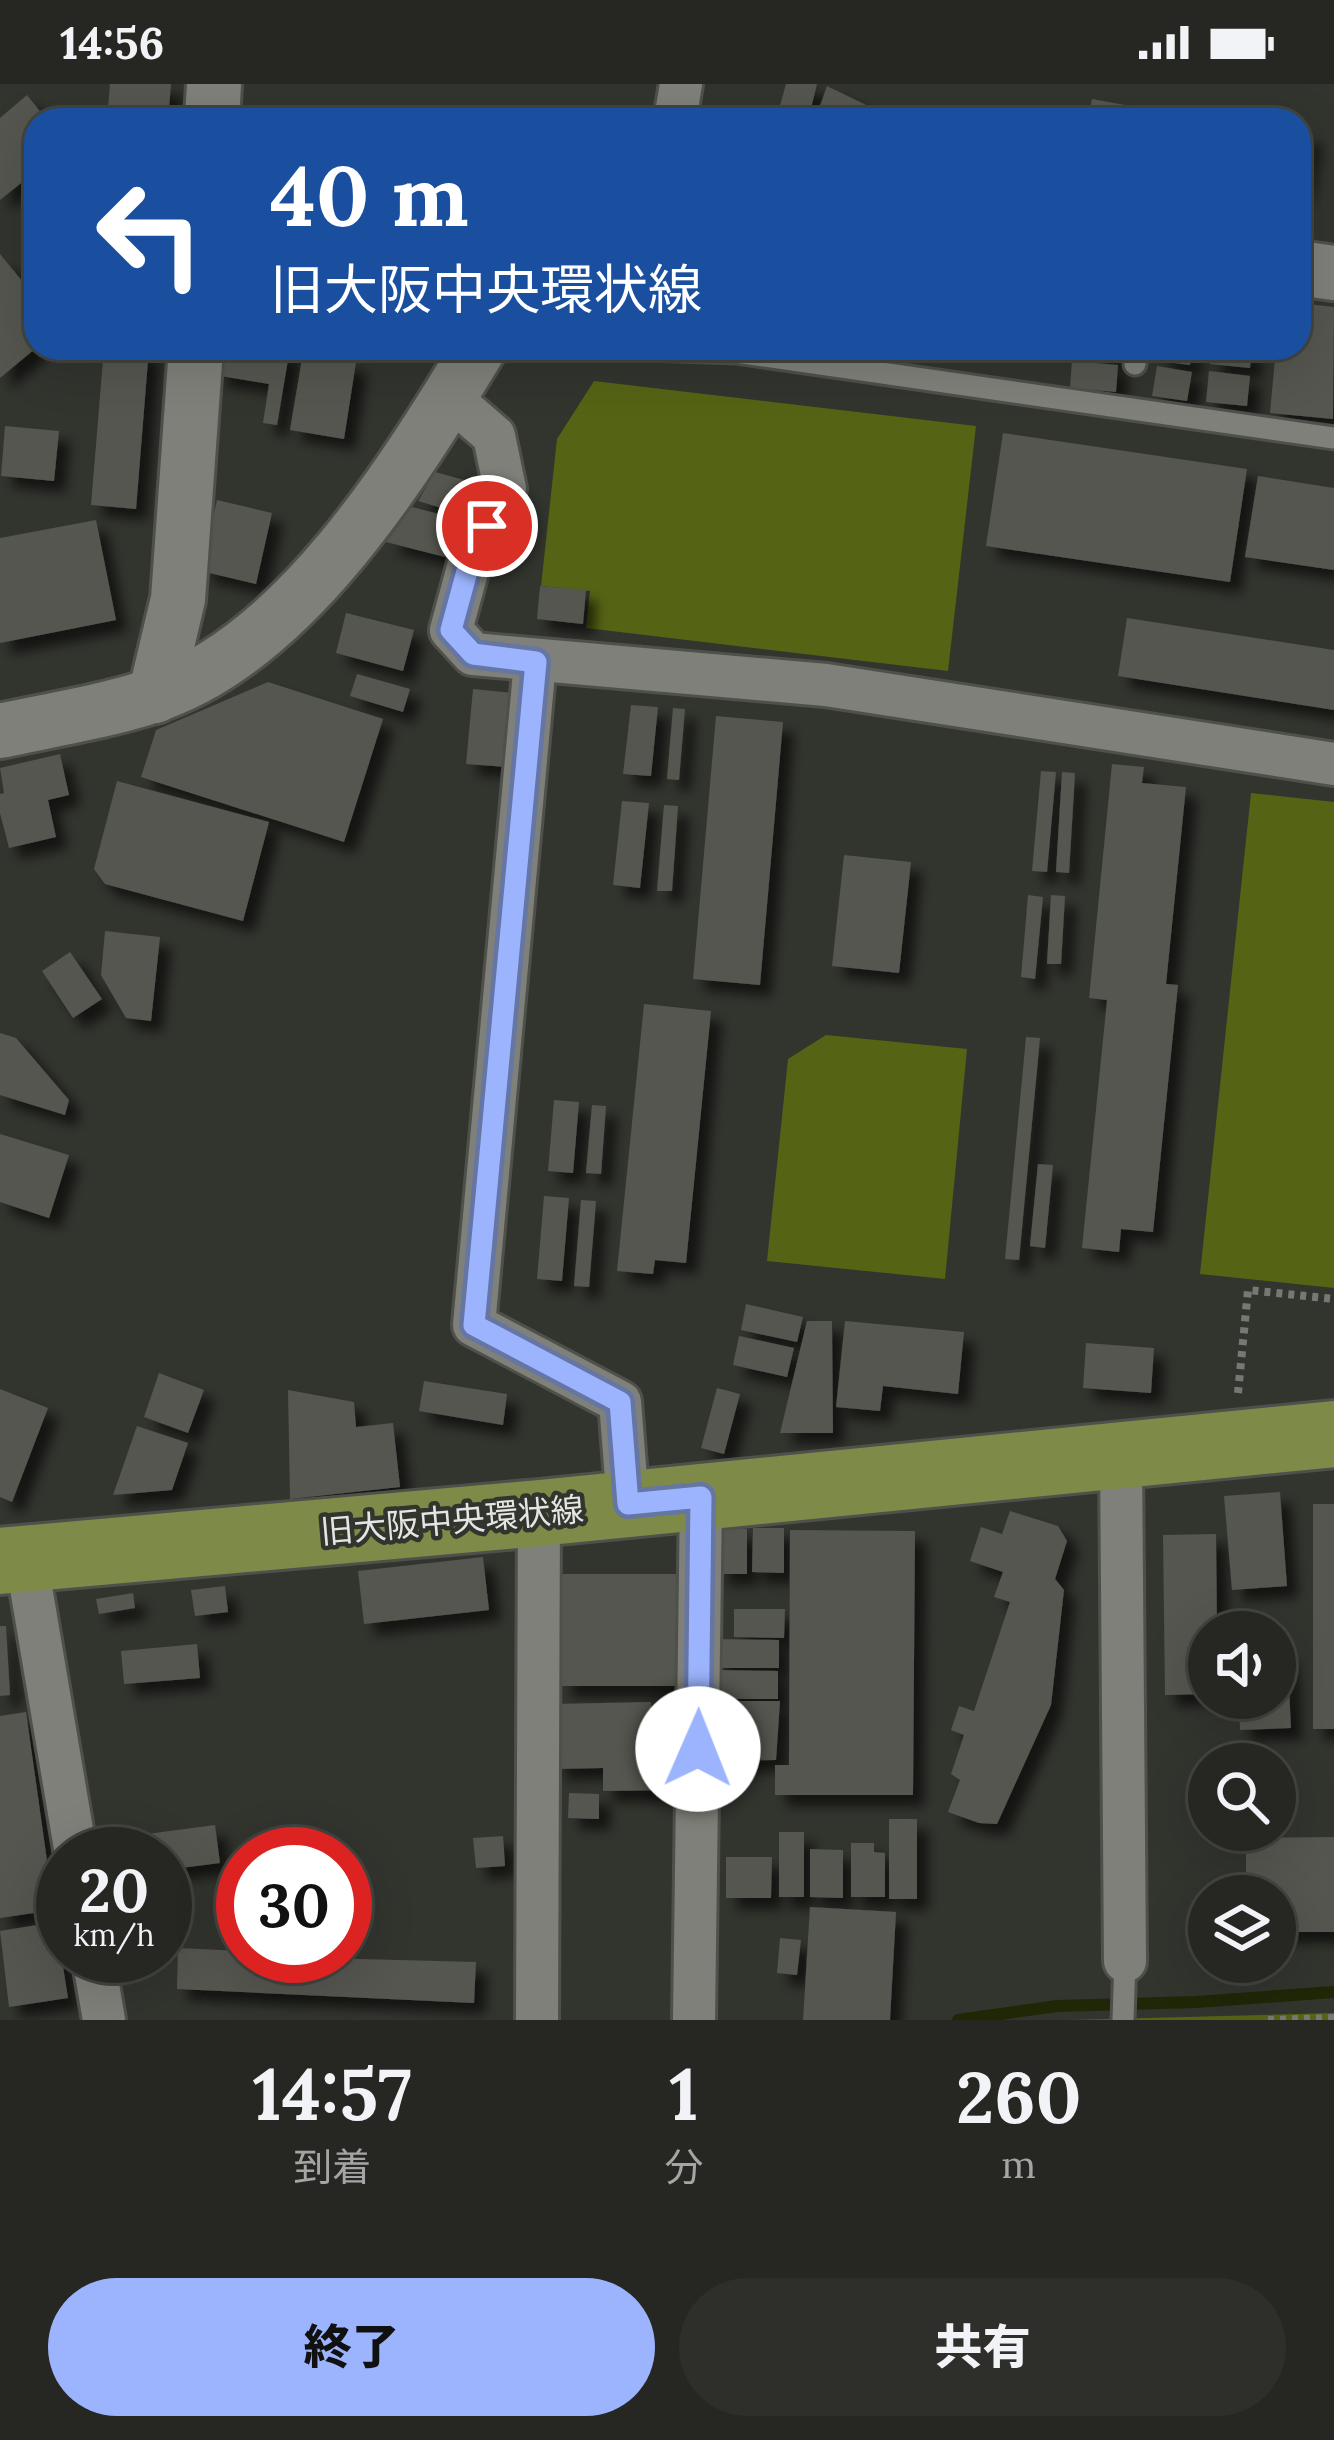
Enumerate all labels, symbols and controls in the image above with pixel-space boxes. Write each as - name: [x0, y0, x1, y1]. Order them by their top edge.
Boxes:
- text: 14:56: [60, 14, 164, 71]
- text: 40 m: [270, 141, 469, 249]
- icon: left: [72, 156, 228, 312]
- text: 旧大阪中央環状線: [270, 255, 702, 324]
- pin: [436, 475, 538, 577]
- icon: arrive: [454, 493, 520, 559]
- street label: 旧大阪中央環状線: [319, 1488, 585, 1552]
- map controls: [1188, 1611, 1296, 1983]
- button: sound: [1188, 1611, 1296, 1719]
- position arrow: [635, 1686, 761, 1812]
- button: search: [1188, 1743, 1296, 1851]
- speed limit sign: 30: [216, 1827, 372, 1983]
- text: 20: [79, 1852, 149, 1928]
- button: layers: [1188, 1875, 1296, 1983]
- text: km/h: [73, 1916, 155, 1954]
- text: 14:57: [253, 2048, 412, 2140]
- text: 1: [669, 2048, 698, 2140]
- text: 260: [956, 2051, 1081, 2143]
- text: m: [1001, 2139, 1036, 2189]
- text: 到着: [293, 2142, 371, 2192]
- text: 分: [664, 2142, 703, 2192]
- button: 終了: [48, 2278, 655, 2416]
- button: 共有: [679, 2278, 1286, 2416]

